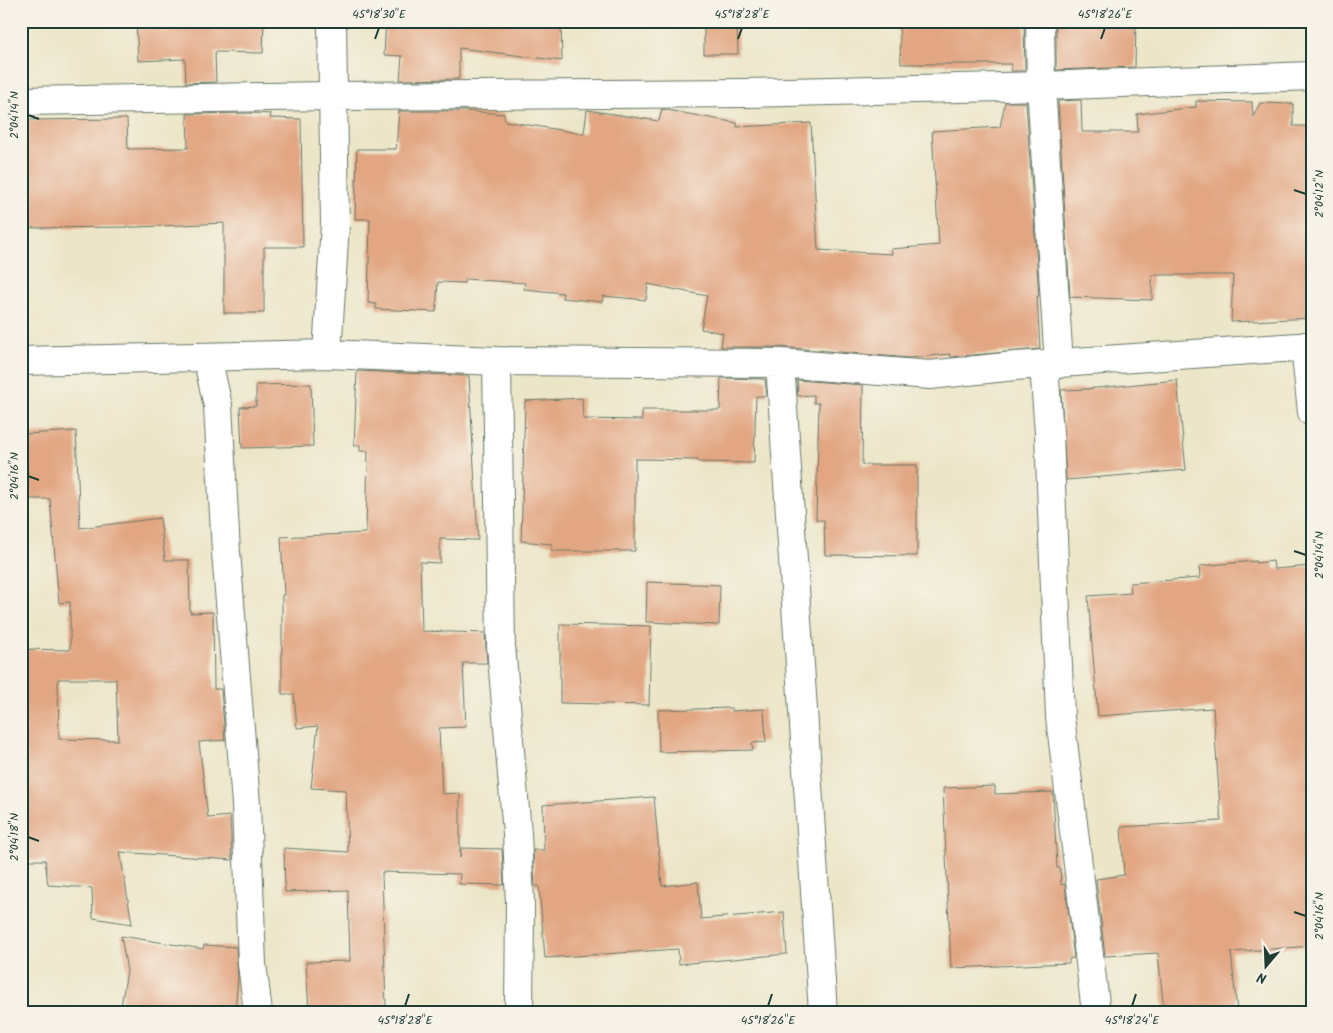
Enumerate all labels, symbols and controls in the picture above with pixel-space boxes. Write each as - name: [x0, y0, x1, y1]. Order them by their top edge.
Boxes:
- text: 45°18'30"E: [352, 5, 407, 24]
- text: 45°18'28"E: [714, 5, 771, 24]
- text: 45°18'26"E: [1078, 5, 1133, 24]
- text: 2°04'14"N: [5, 91, 24, 139]
- text: 2°04'12"N: [1310, 170, 1329, 218]
- text: 2°04'16"N: [5, 452, 24, 500]
- text: 2°04'14"N: [1310, 531, 1329, 579]
- text: 2°04'18"N: [5, 813, 24, 861]
- text: 2°04'16"N: [1310, 892, 1329, 940]
- north arrow: [1240, 940, 1290, 990]
- text: N: [1254, 965, 1270, 989]
- text: 45°18'28"E: [377, 1011, 434, 1030]
- text: 45°18'26"E: [741, 1011, 796, 1030]
- text: 45°18'24"E: [1105, 1011, 1160, 1030]

